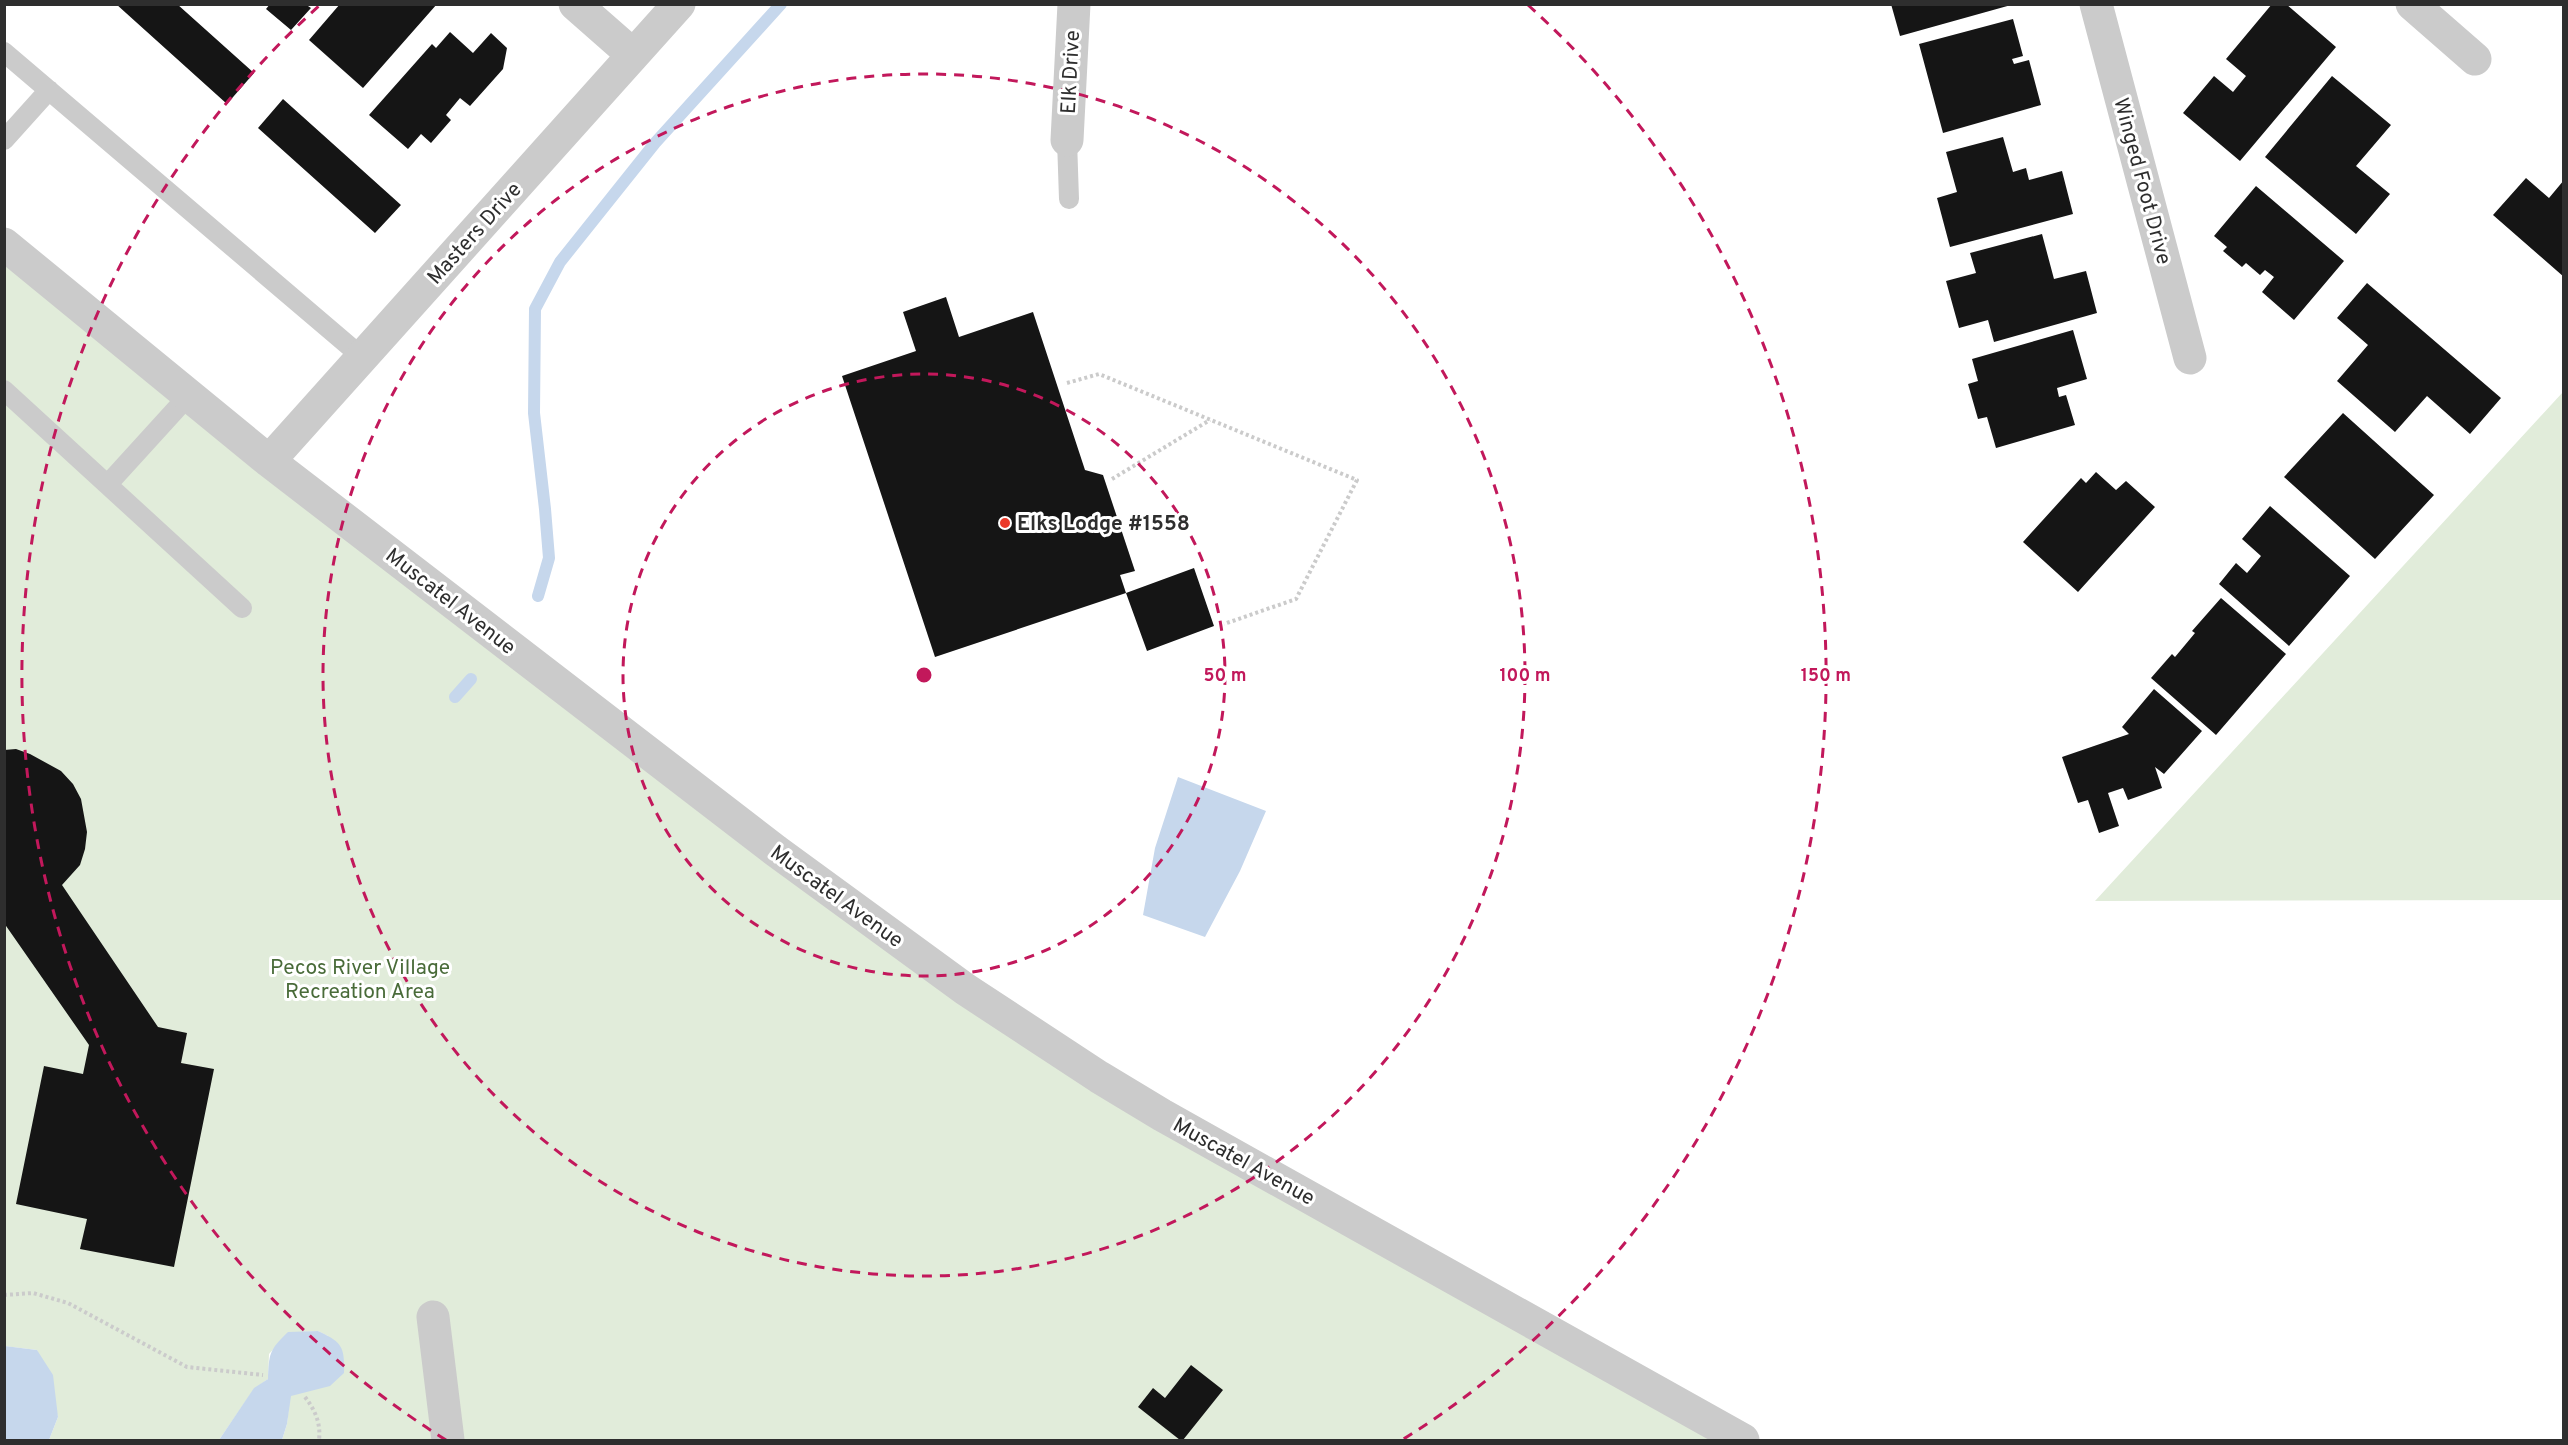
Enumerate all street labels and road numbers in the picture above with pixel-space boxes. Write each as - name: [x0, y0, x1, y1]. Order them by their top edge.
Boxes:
- street label: Elk Drive: [1056, 29, 1087, 115]
- street label: Winged Foot Drive: [2106, 95, 2177, 268]
- street label: Masters Drive: [422, 177, 528, 291]
- street label: Muscatel Avenue: [379, 543, 521, 662]
- street label: Muscatel Avenue: [764, 840, 908, 955]
- street label: Muscatel Avenue: [1168, 1112, 1319, 1212]

